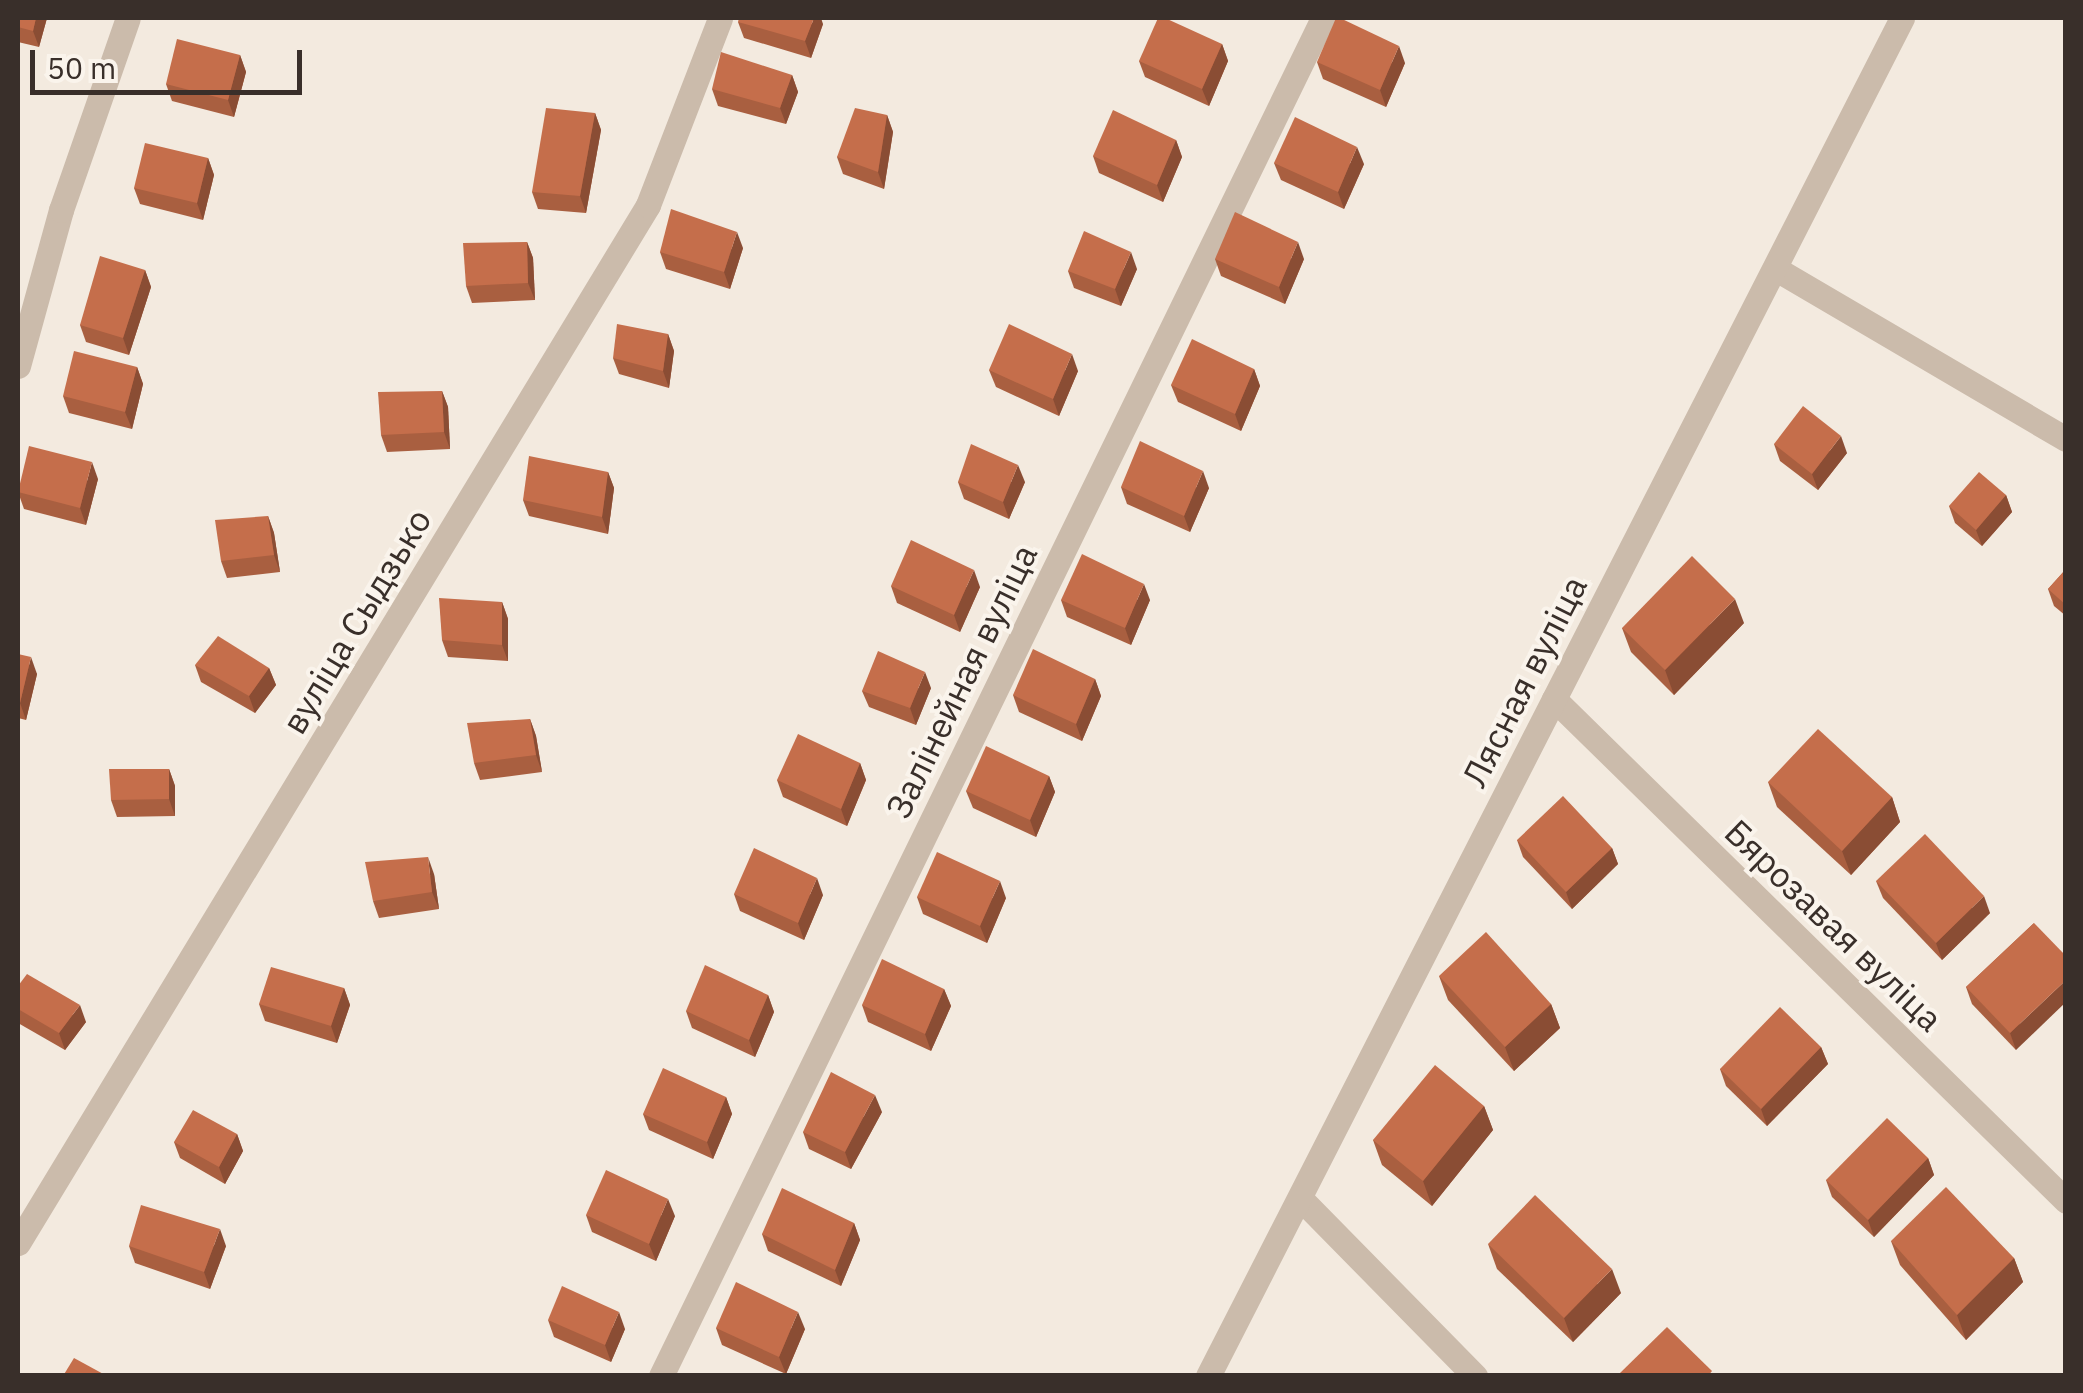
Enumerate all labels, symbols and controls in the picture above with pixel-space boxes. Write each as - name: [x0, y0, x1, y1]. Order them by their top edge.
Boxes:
- scale bar: [35, 30, 308, 92]
- text: 50 m: [47, 48, 116, 87]
- street label: вуліца Сыдзько: [272, 501, 440, 741]
- street label: Залінейная вуліца: [877, 537, 1045, 825]
- street label: Лясная вуліца: [1453, 569, 1595, 793]
- street label: Бярозавая вуліца: [1717, 811, 1951, 1039]

